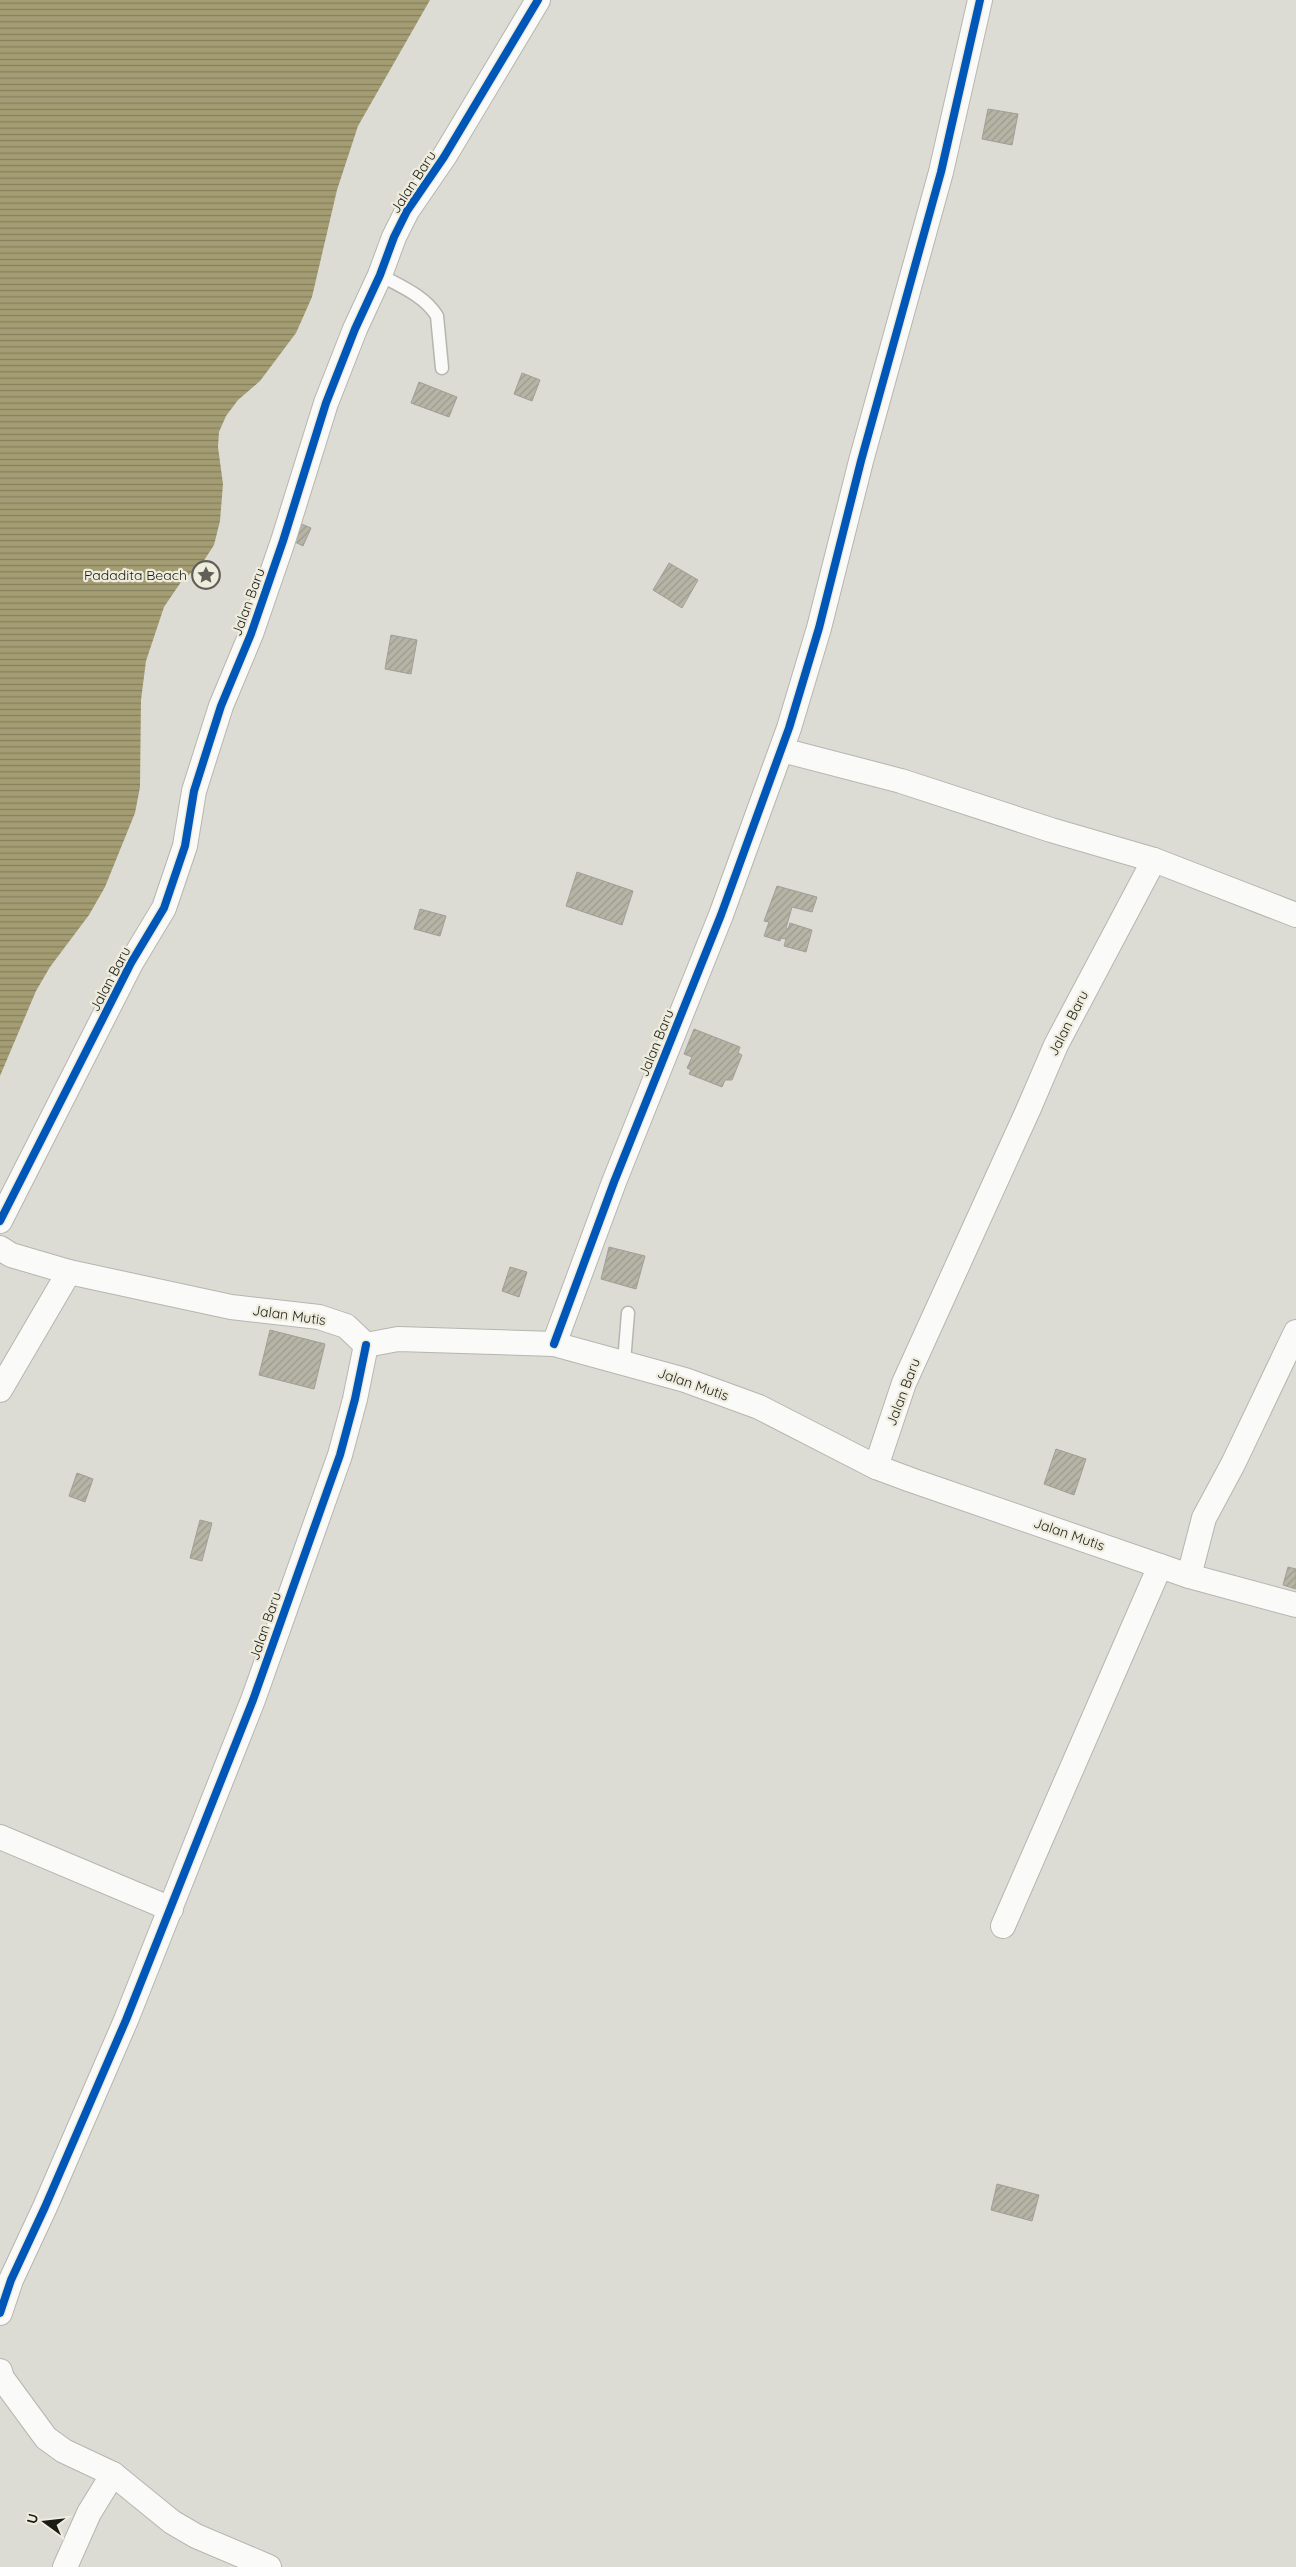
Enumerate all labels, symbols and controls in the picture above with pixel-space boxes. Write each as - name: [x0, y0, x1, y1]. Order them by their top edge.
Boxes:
- street label: Jalan Baru: [386, 147, 440, 217]
- place icon: Padadita Beach: [191, 560, 221, 590]
- place label: Padadita Beach: [84, 566, 187, 584]
- street label: Jalan Baru: [227, 566, 269, 638]
- street label: Jalan Baru: [85, 943, 135, 1015]
- street label: Jalan Baru: [1044, 987, 1092, 1059]
- street label: Jalan Baru: [634, 1007, 678, 1079]
- street label: Jalan Mutis: [251, 1301, 327, 1329]
- street label: Jalan Baru: [882, 1356, 924, 1428]
- street label: Jalan Mutis: [655, 1363, 731, 1405]
- street label: Jalan Mutis: [1031, 1513, 1107, 1555]
- street label: Jalan Baru: [245, 1589, 285, 1663]
- north arrow: [20, 2497, 70, 2547]
- text: U: [22, 2512, 42, 2526]

